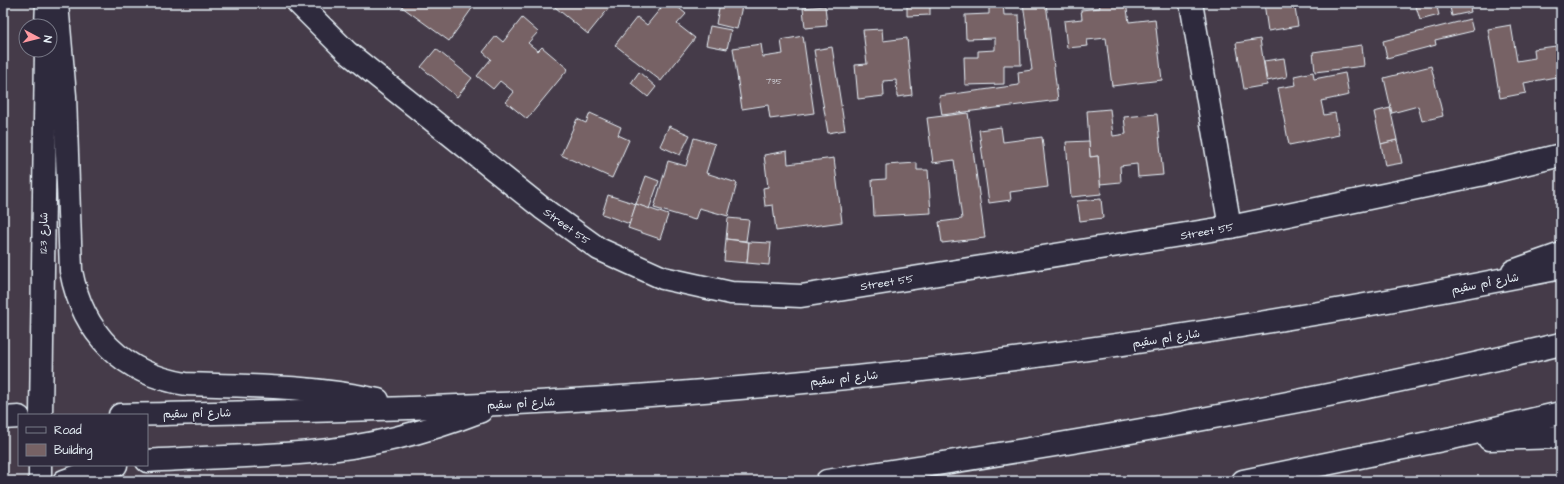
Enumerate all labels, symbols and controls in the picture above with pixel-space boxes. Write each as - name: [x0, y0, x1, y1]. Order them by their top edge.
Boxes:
- north arrow: [18, 18, 58, 58]
- text: N: [40, 35, 55, 44]
- house number: 735: [766, 75, 783, 88]
- street label: Street 55: [540, 204, 593, 248]
- street label: شارع 123: [36, 212, 52, 254]
- street label: Street 55: [1179, 219, 1235, 244]
- street label: شارع أم سقيم: [1450, 270, 1520, 298]
- street label: Street 55: [859, 271, 915, 294]
- street label: شارع أم سقيم: [1131, 326, 1201, 352]
- street label: شارع أم سقيم: [809, 367, 879, 391]
- street label: شارع أم سقيم: [487, 394, 556, 414]
- street label: شارع أم سقيم: [163, 405, 231, 423]
- legend: [18, 414, 148, 466]
- text: Road: [54, 422, 82, 439]
- text: Building: [54, 442, 92, 460]

